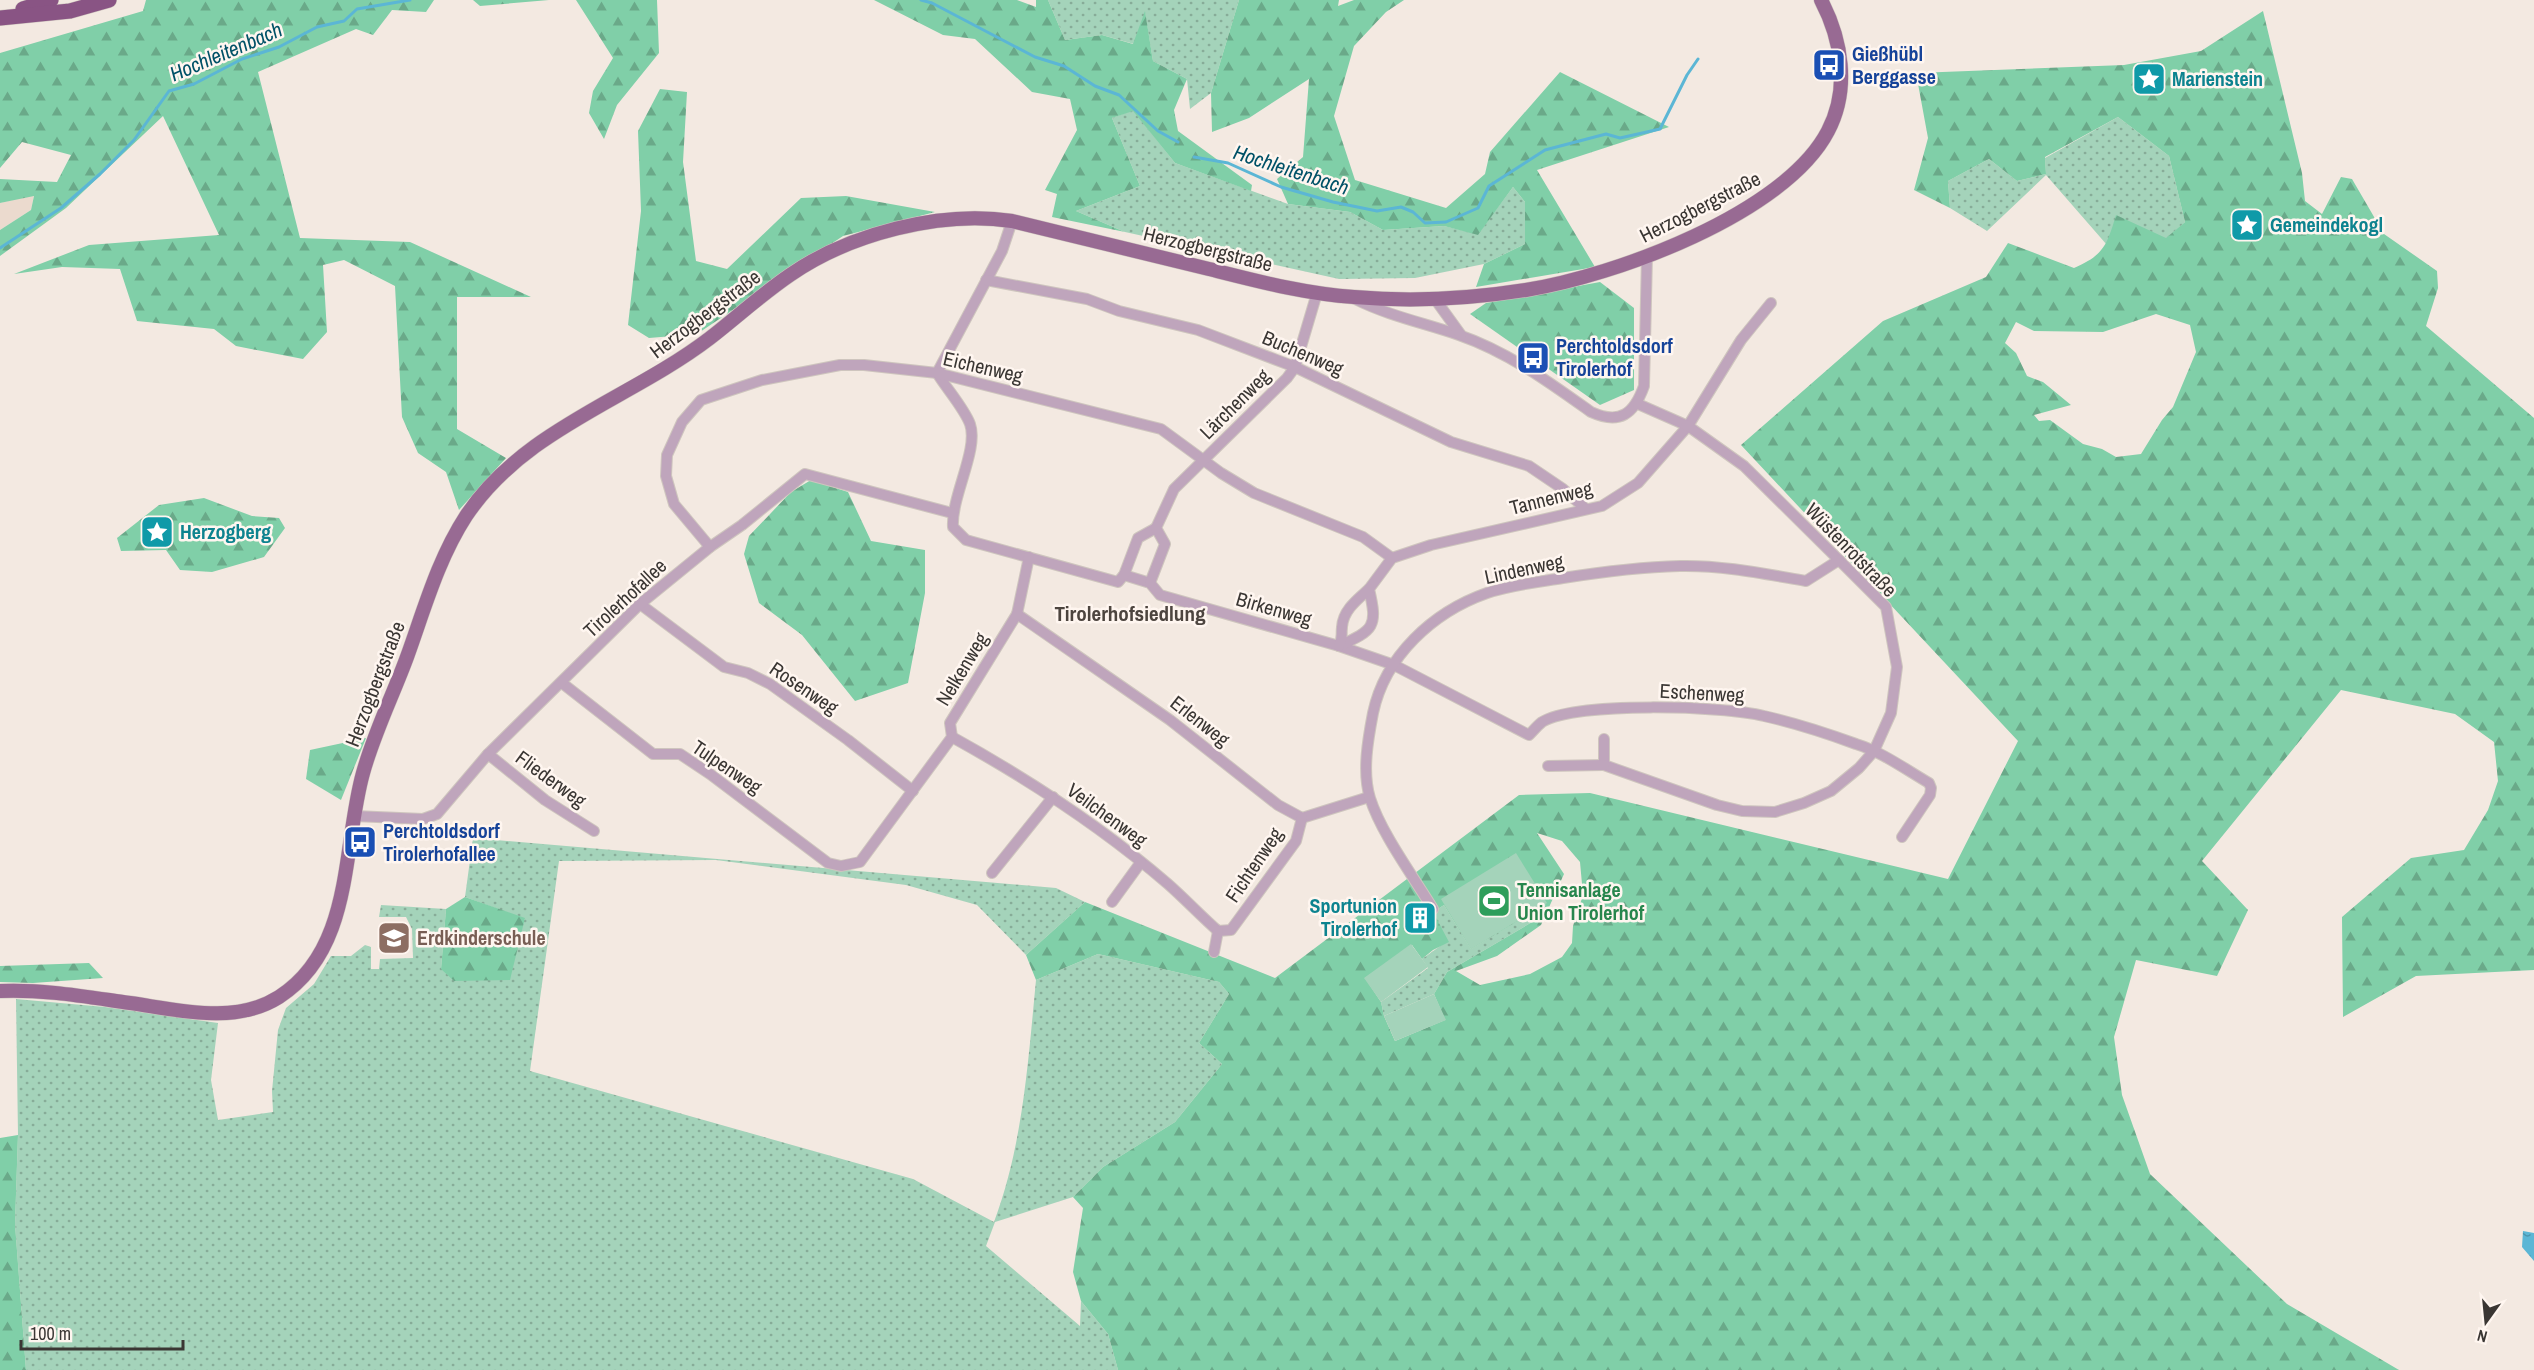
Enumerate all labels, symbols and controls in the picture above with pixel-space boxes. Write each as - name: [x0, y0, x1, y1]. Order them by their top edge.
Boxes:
- water label: Hochleitenbach: [165, 15, 287, 88]
- place label: Gießhübl Berggasse: [1852, 40, 1936, 90]
- bus stop icon: Gießhübl Berggasse: [1811, 47, 1847, 83]
- place icon: Marienstein: [2131, 61, 2167, 97]
- place label: Marienstein: [2172, 65, 2263, 92]
- water label: Hochleitenbach: [1230, 137, 1353, 202]
- street label: Herzogbergstraße: [1635, 165, 1765, 249]
- place icon: Gemeindekogl: [2229, 207, 2265, 243]
- place label: Gemeindekogl: [2270, 211, 2383, 238]
- street label: Herzogbergstraße: [1141, 219, 1276, 278]
- street label: Herzogbergstraße: [644, 263, 766, 364]
- street label: Buchenweg: [1258, 323, 1348, 382]
- place label: Perchtoldsdorf Tirolerhof: [1556, 332, 1673, 382]
- bus stop icon: Perchtoldsdorf Tirolerhof: [1515, 340, 1551, 376]
- street label: Eichenweg: [941, 344, 1026, 389]
- street label: Lärchenweg: [1194, 363, 1276, 445]
- street label: Tannenweg: [1507, 474, 1595, 521]
- street label: Wüstenrotstraße: [1800, 497, 1903, 603]
- place icon: Herzogberg: [139, 514, 175, 550]
- place label: Herzogberg: [180, 518, 271, 545]
- street label: Lindenweg: [1482, 547, 1566, 590]
- street label: Tirolerhofallee: [577, 552, 672, 643]
- street label: Birkenweg: [1233, 585, 1315, 632]
- district label: Tirolerhofsiedlung: [1055, 599, 1206, 628]
- street label: Herzogbergstraße: [338, 617, 411, 750]
- street label: Nelkenweg: [929, 627, 994, 710]
- street label: Rosenweg: [765, 655, 844, 720]
- street label: Eschenweg: [1659, 677, 1745, 708]
- street label: Erlenweg: [1165, 689, 1236, 752]
- street label: Tulpenweg: [687, 733, 768, 800]
- street label: Fliederweg: [511, 744, 592, 813]
- street label: Veilchenweg: [1062, 776, 1153, 853]
- place label: Perchtoldsdorf Tirolerhofallee: [383, 817, 500, 867]
- street label: Fichtenweg: [1219, 822, 1288, 907]
- bus stop icon: Perchtoldsdorf Tirolerhofallee: [342, 824, 378, 860]
- place label: Tennisanlage Union Tirolerhof: [1517, 876, 1645, 926]
- sports icon: Tennisanlage Union Tirolerhof: [1476, 883, 1512, 919]
- place label: Sportunion Tirolerhof: [1310, 892, 1398, 942]
- building icon: Sportunion Tirolerhof: [1402, 900, 1438, 936]
- school or university icon: Erdkinderschule: [376, 920, 412, 956]
- place label: Erdkinderschule: [417, 924, 546, 951]
- north arrow: [2456, 1292, 2516, 1352]
- scale bar: [21, 1313, 183, 1351]
- text: 100 m: [30, 1321, 71, 1346]
- text: N: [2475, 1325, 2490, 1348]

